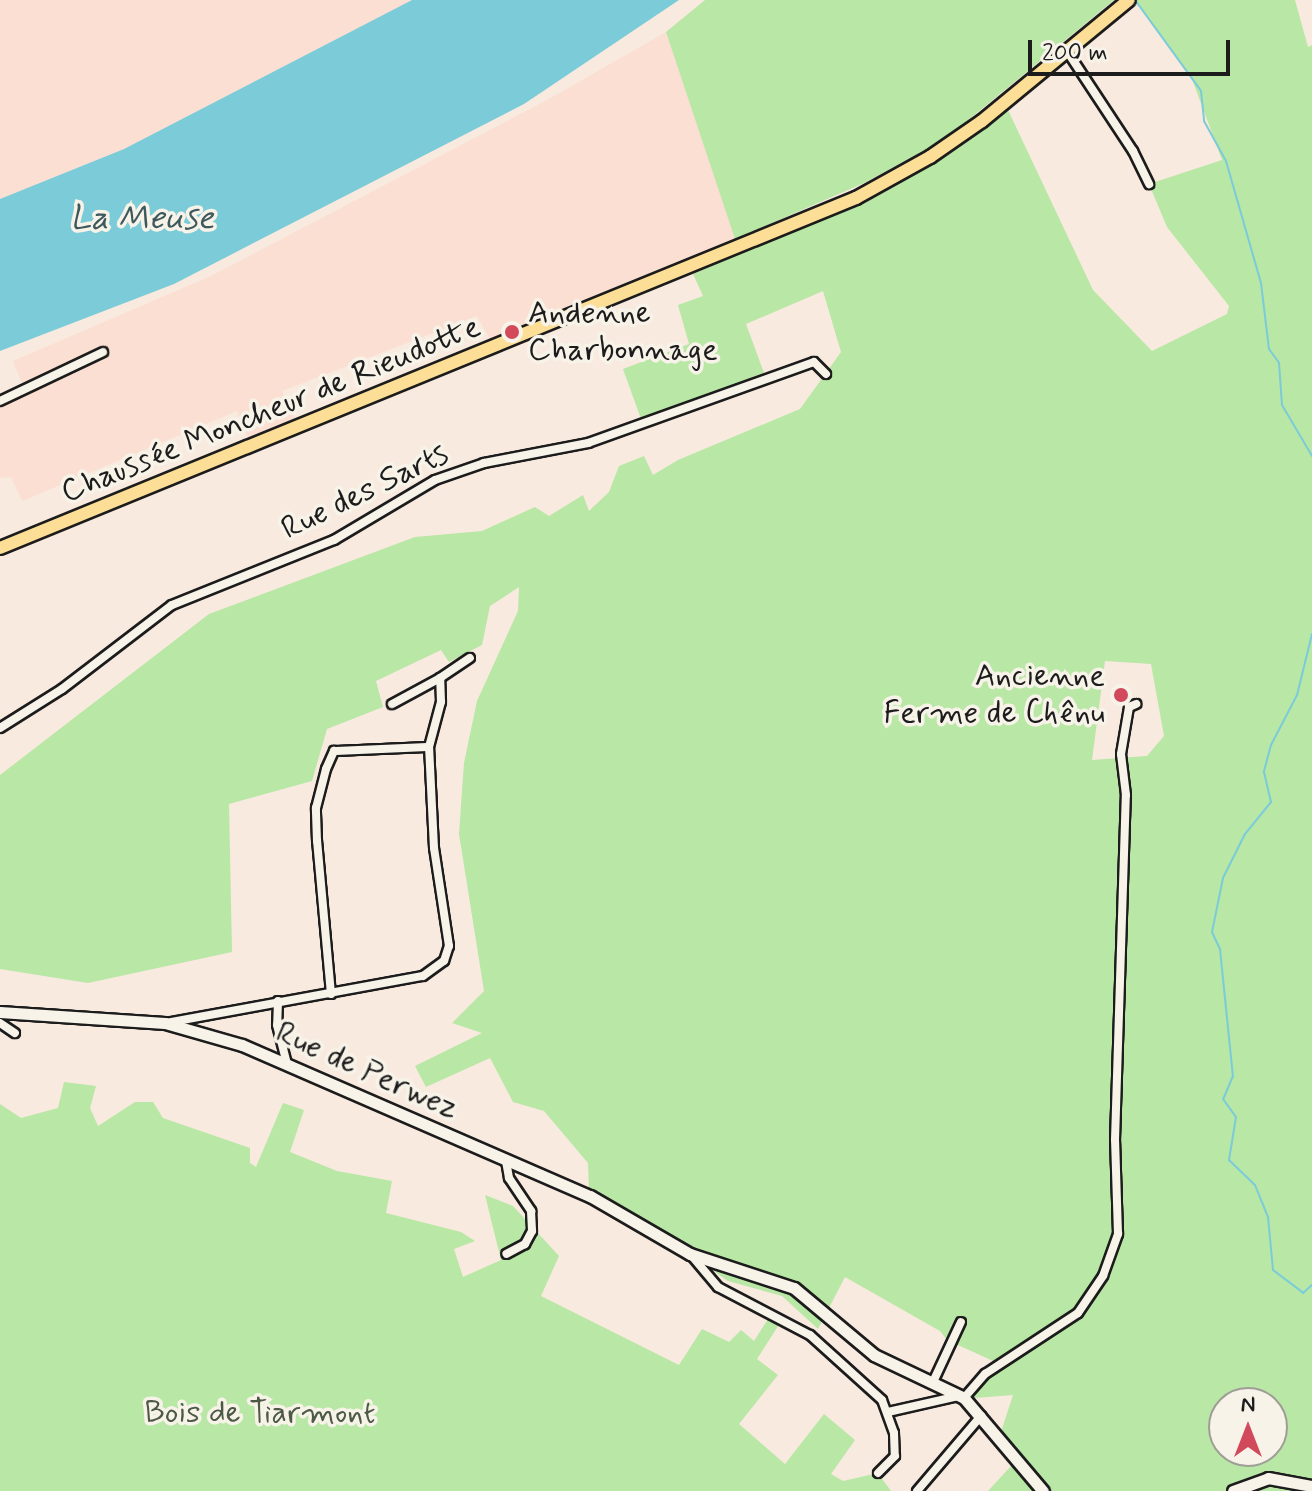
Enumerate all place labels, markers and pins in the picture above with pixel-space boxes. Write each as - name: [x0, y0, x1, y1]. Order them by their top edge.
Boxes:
- place label: Andenne Charbonnage: [528, 295, 718, 370]
- marker: Andenne Charbonnage: [503, 323, 521, 341]
- place label: Ancienne Ferme de Chênu: [876, 658, 1105, 733]
- marker: Ancienne Ferme de Chênu: [1112, 686, 1130, 704]

